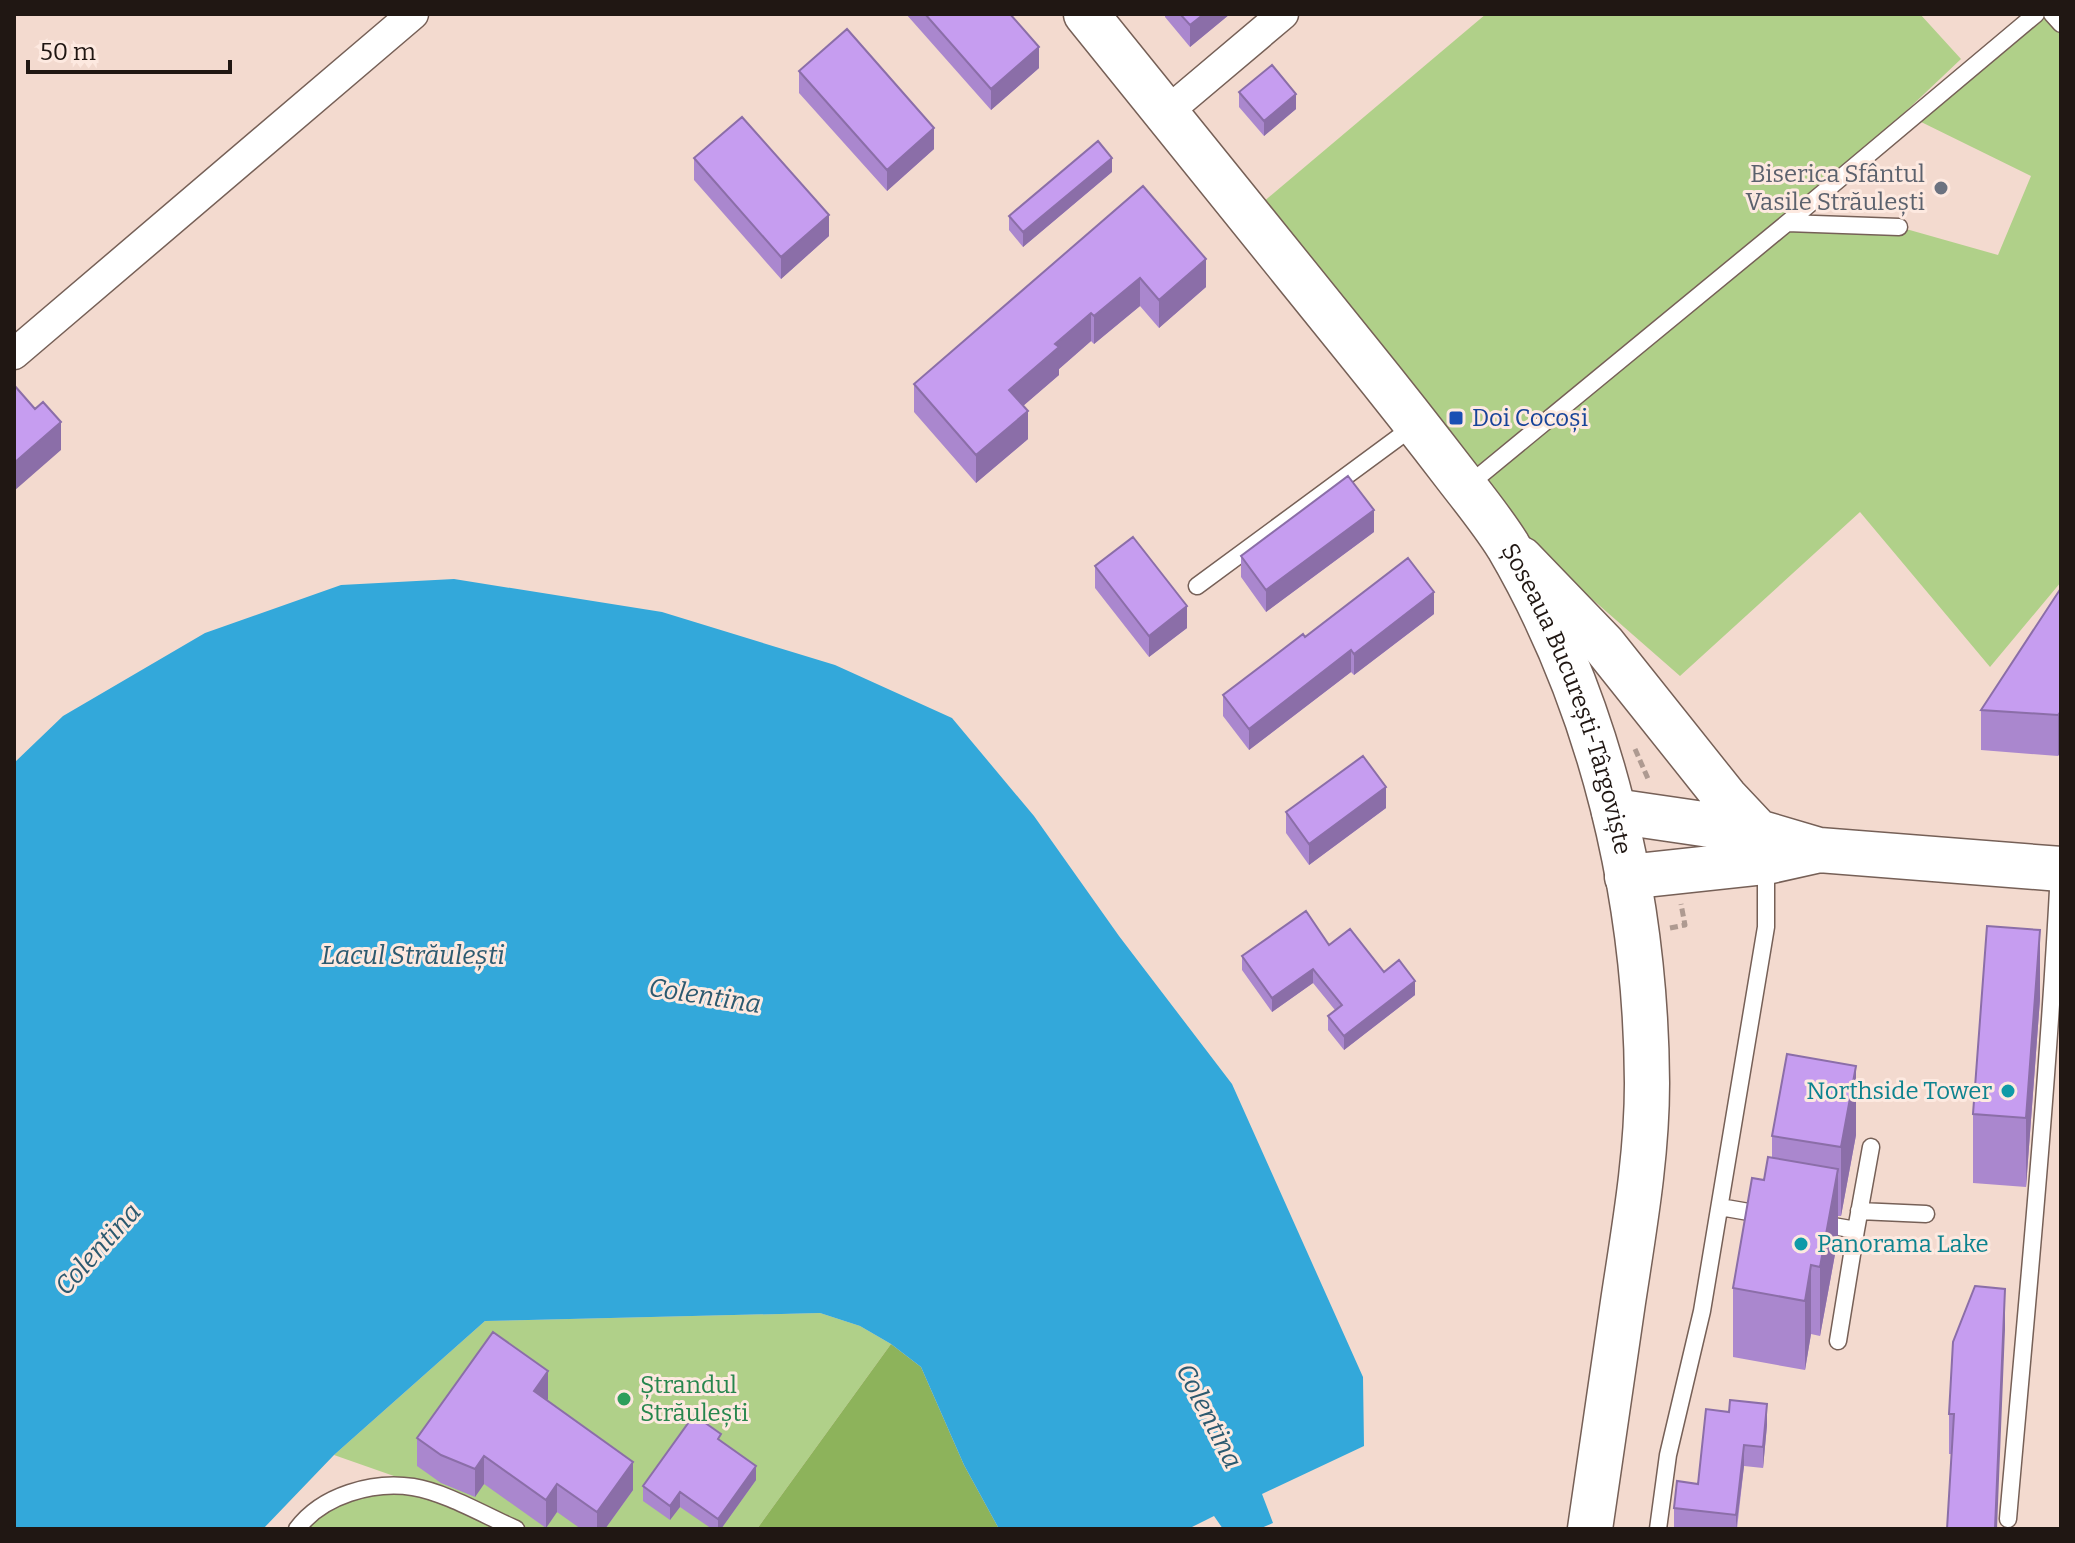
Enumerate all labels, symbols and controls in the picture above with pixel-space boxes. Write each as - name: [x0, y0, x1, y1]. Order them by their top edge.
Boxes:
- scale bar: [28, 24, 230, 74]
- text: 50 m: [40, 38, 96, 66]
- place label: Biserica Sfântul Vasile Străulești: [1746, 160, 1925, 217]
- marker: Biserica Sfântul Vasile Străulești: [1932, 179, 1950, 197]
- place label: Doi Cocoși: [1472, 404, 1588, 433]
- marker: Doi Cocoși: [1447, 409, 1465, 427]
- street label: Șoseaua București-Târgoviște: [1495, 538, 1637, 857]
- water label: Lacul Străulești: [321, 940, 505, 971]
- water label: Colentina: [647, 972, 763, 1020]
- place label: Northside Tower: [1806, 1077, 1992, 1105]
- marker: Northside Tower: [1999, 1082, 2017, 1100]
- water label: Colentina: [49, 1197, 147, 1301]
- place label: Panorama Lake: [1817, 1230, 1989, 1258]
- marker: Panorama Lake: [1792, 1235, 1810, 1253]
- water label: Colentina: [1170, 1359, 1248, 1473]
- place label: Ștrandul Străulești: [640, 1371, 748, 1428]
- marker: Ștrandul Străulești: [615, 1390, 633, 1408]

